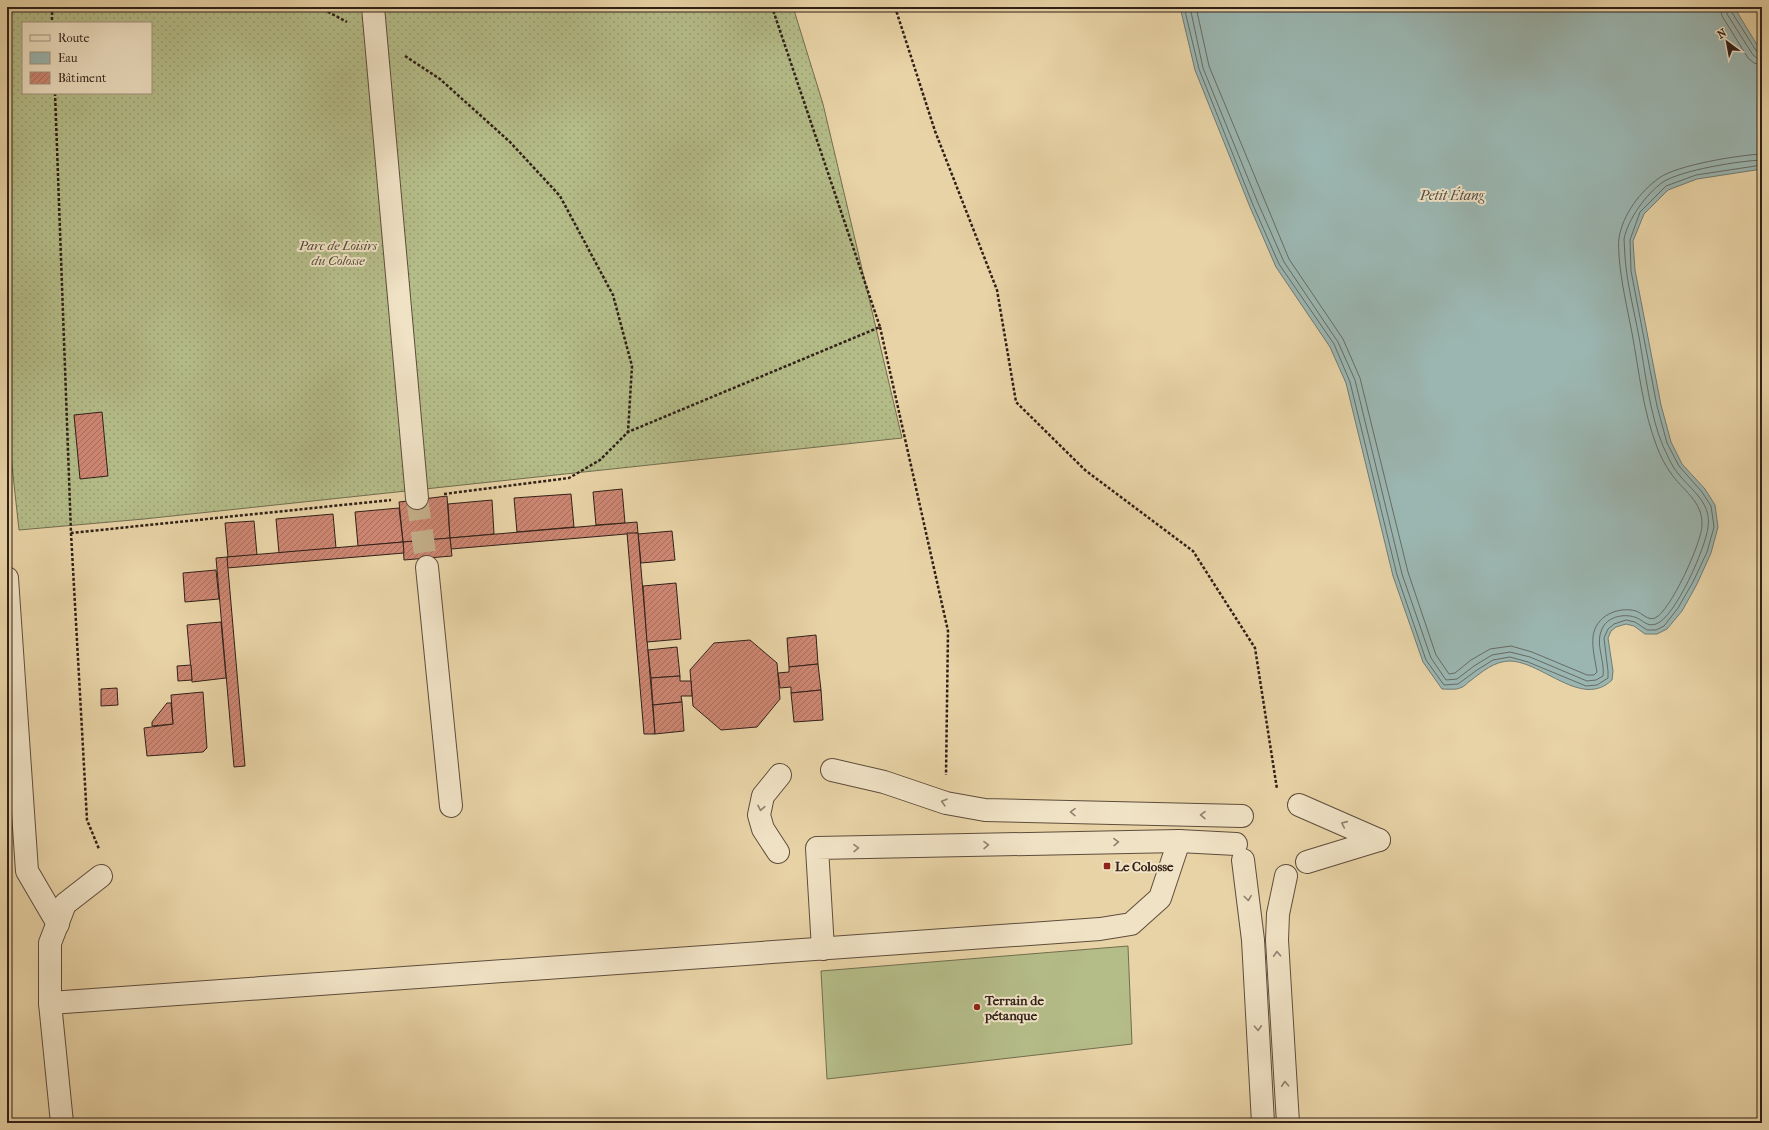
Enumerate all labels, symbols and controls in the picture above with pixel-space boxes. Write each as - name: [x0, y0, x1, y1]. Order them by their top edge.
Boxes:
- legend: [22, 22, 152, 94]
- north arrow: [1707, 22, 1747, 62]
- text: N: [1715, 26, 1729, 42]
- text: Route: [58, 31, 90, 45]
- text: Eau: [58, 51, 78, 65]
- text: Bâtiment: [58, 71, 107, 85]
- water label: Petit Étang: [1419, 186, 1485, 204]
- park label: Parc de Loisirs du Colosse: [298, 238, 378, 268]
- one-way arrow: [940, 798, 947, 807]
- one-way arrow: [757, 805, 765, 811]
- one-way arrow: [1070, 808, 1076, 816]
- one-way arrow: [1200, 811, 1206, 820]
- one-way arrow: [1340, 821, 1348, 829]
- one-way arrow: [1113, 838, 1119, 847]
- one-way arrow: [983, 841, 989, 849]
- one-way arrow: [853, 843, 859, 852]
- place label: Le Colosse: [1115, 859, 1174, 874]
- marker: Le Colosse: [1102, 861, 1112, 871]
- one-way arrow: [1243, 895, 1252, 901]
- one-way arrow: [1273, 951, 1282, 957]
- place label: Terrain de pétanque: [984, 993, 1044, 1024]
- marker: Terrain de pétanque: [972, 1002, 982, 1012]
- one-way arrow: [1253, 1025, 1262, 1031]
- one-way arrow: [1281, 1081, 1290, 1087]

